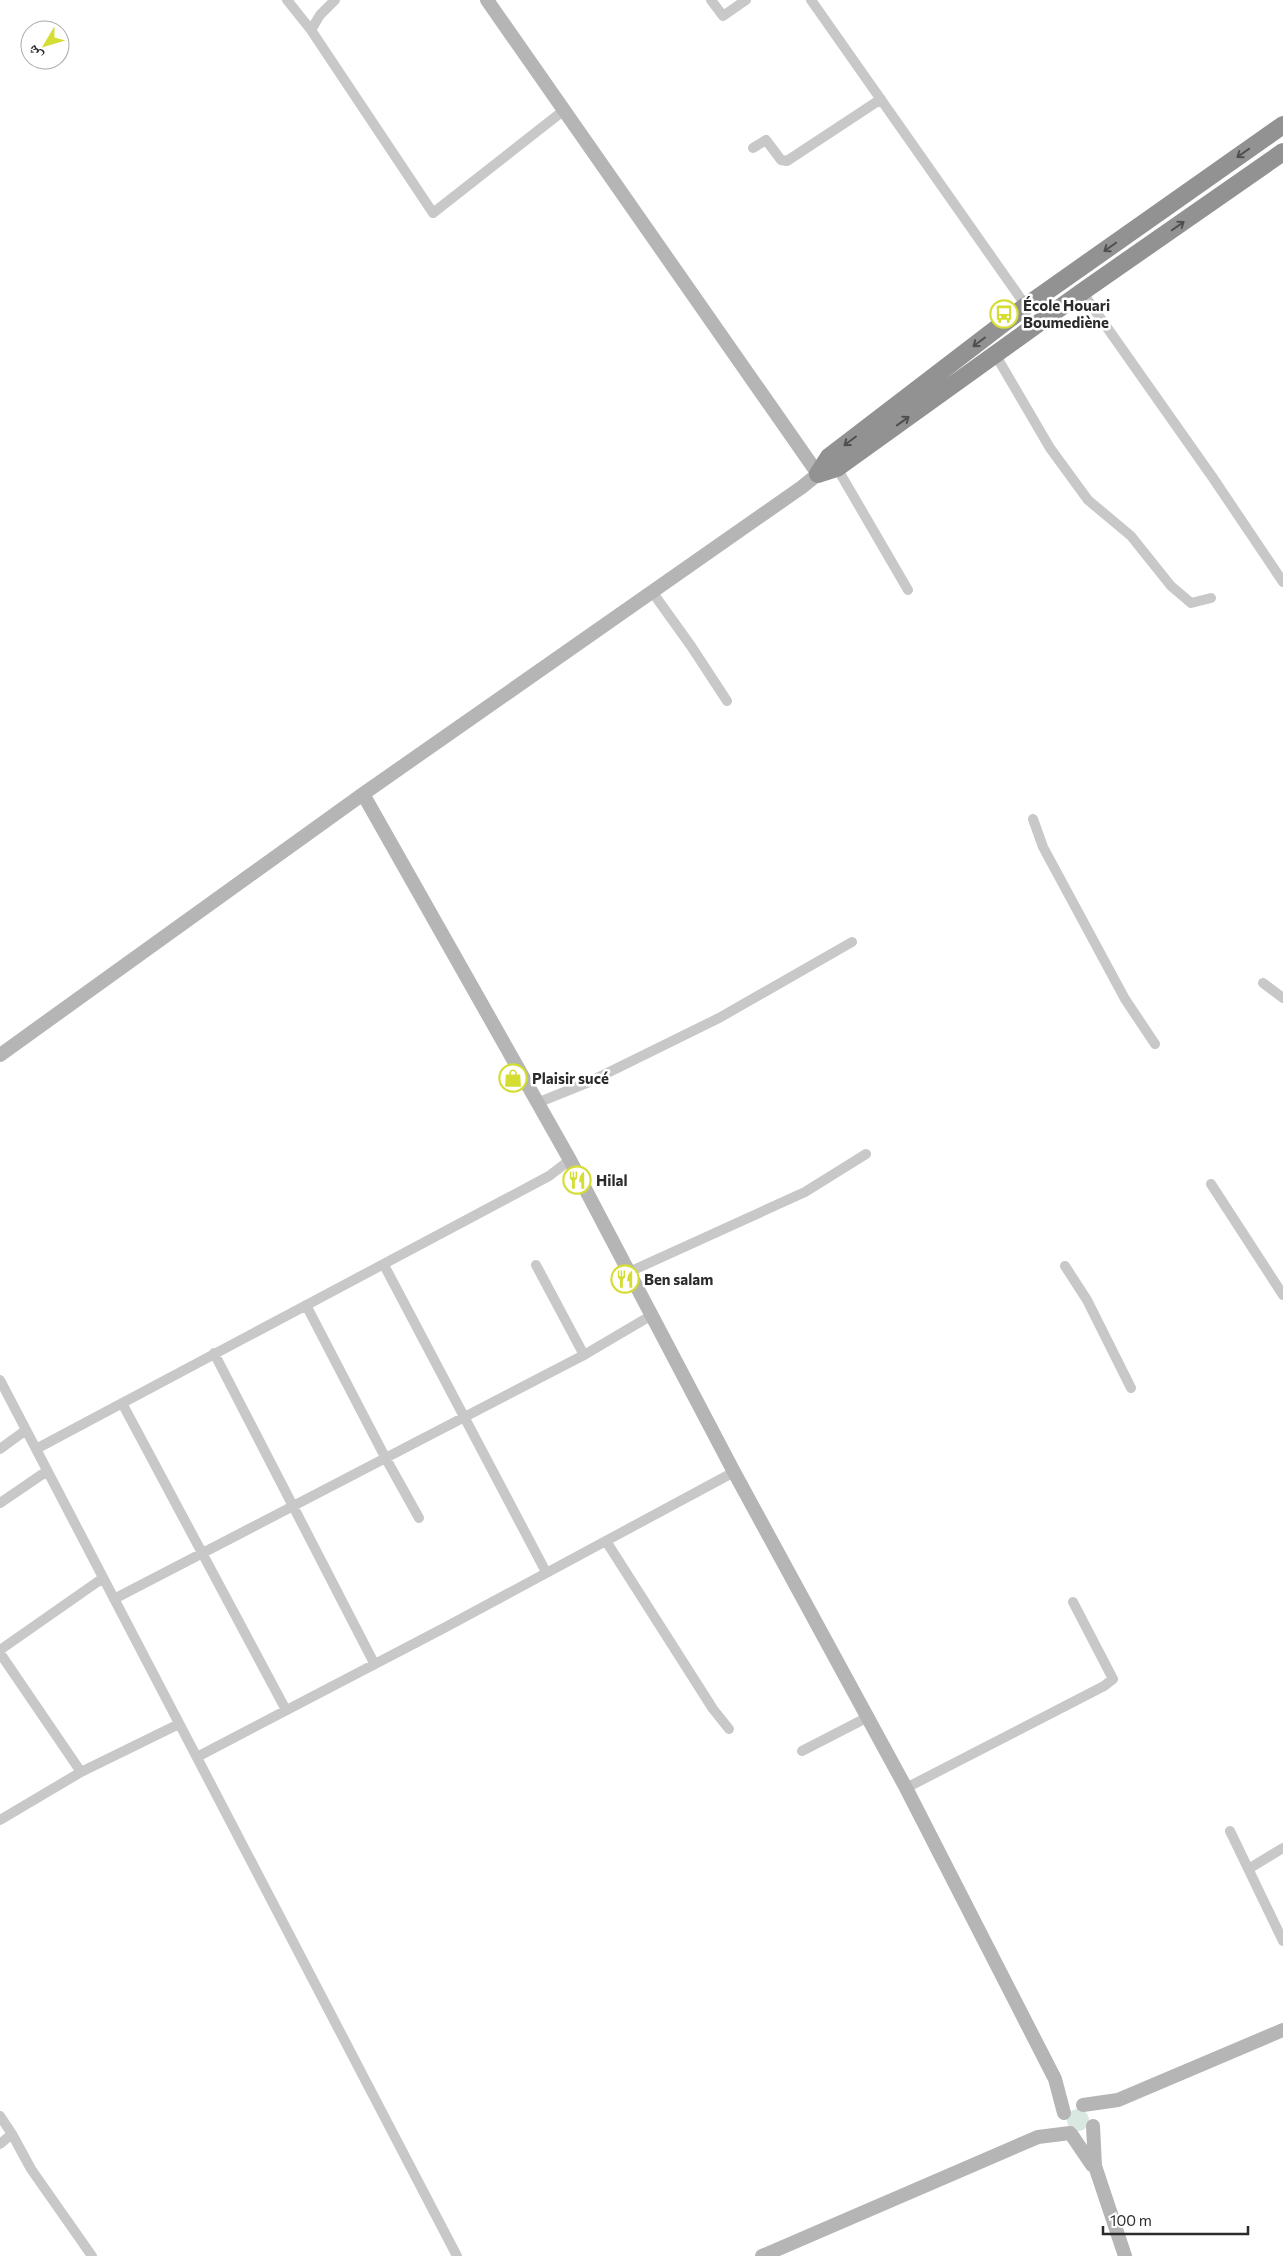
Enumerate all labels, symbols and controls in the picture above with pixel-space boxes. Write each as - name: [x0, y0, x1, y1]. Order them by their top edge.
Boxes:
- north arrow: [20, 20, 70, 70]
- text: ش: [23, 41, 46, 64]
- one-way arrow: [1236, 148, 1250, 158]
- one-way arrow: [1171, 220, 1185, 231]
- one-way arrow: [1104, 242, 1118, 252]
- place label: École Houari Boumediène: [1023, 296, 1110, 331]
- bus stop icon: École Houari Boumediène: [989, 299, 1019, 329]
- one-way arrow: [973, 337, 986, 348]
- one-way arrow: [896, 416, 910, 426]
- one-way arrow: [843, 436, 857, 446]
- shop icon: Plaisir sucé: [498, 1063, 528, 1093]
- place label: Plaisir sucé: [532, 1069, 609, 1087]
- restaurant icon: Hilal: [562, 1165, 592, 1195]
- place label: Hilal: [596, 1171, 628, 1189]
- restaurant icon: Ben salam: [610, 1264, 640, 1294]
- place label: Ben salam: [644, 1270, 713, 1288]
- scale bar: [1103, 2204, 1248, 2236]
- text: 100 m: [1110, 2211, 1152, 2229]

